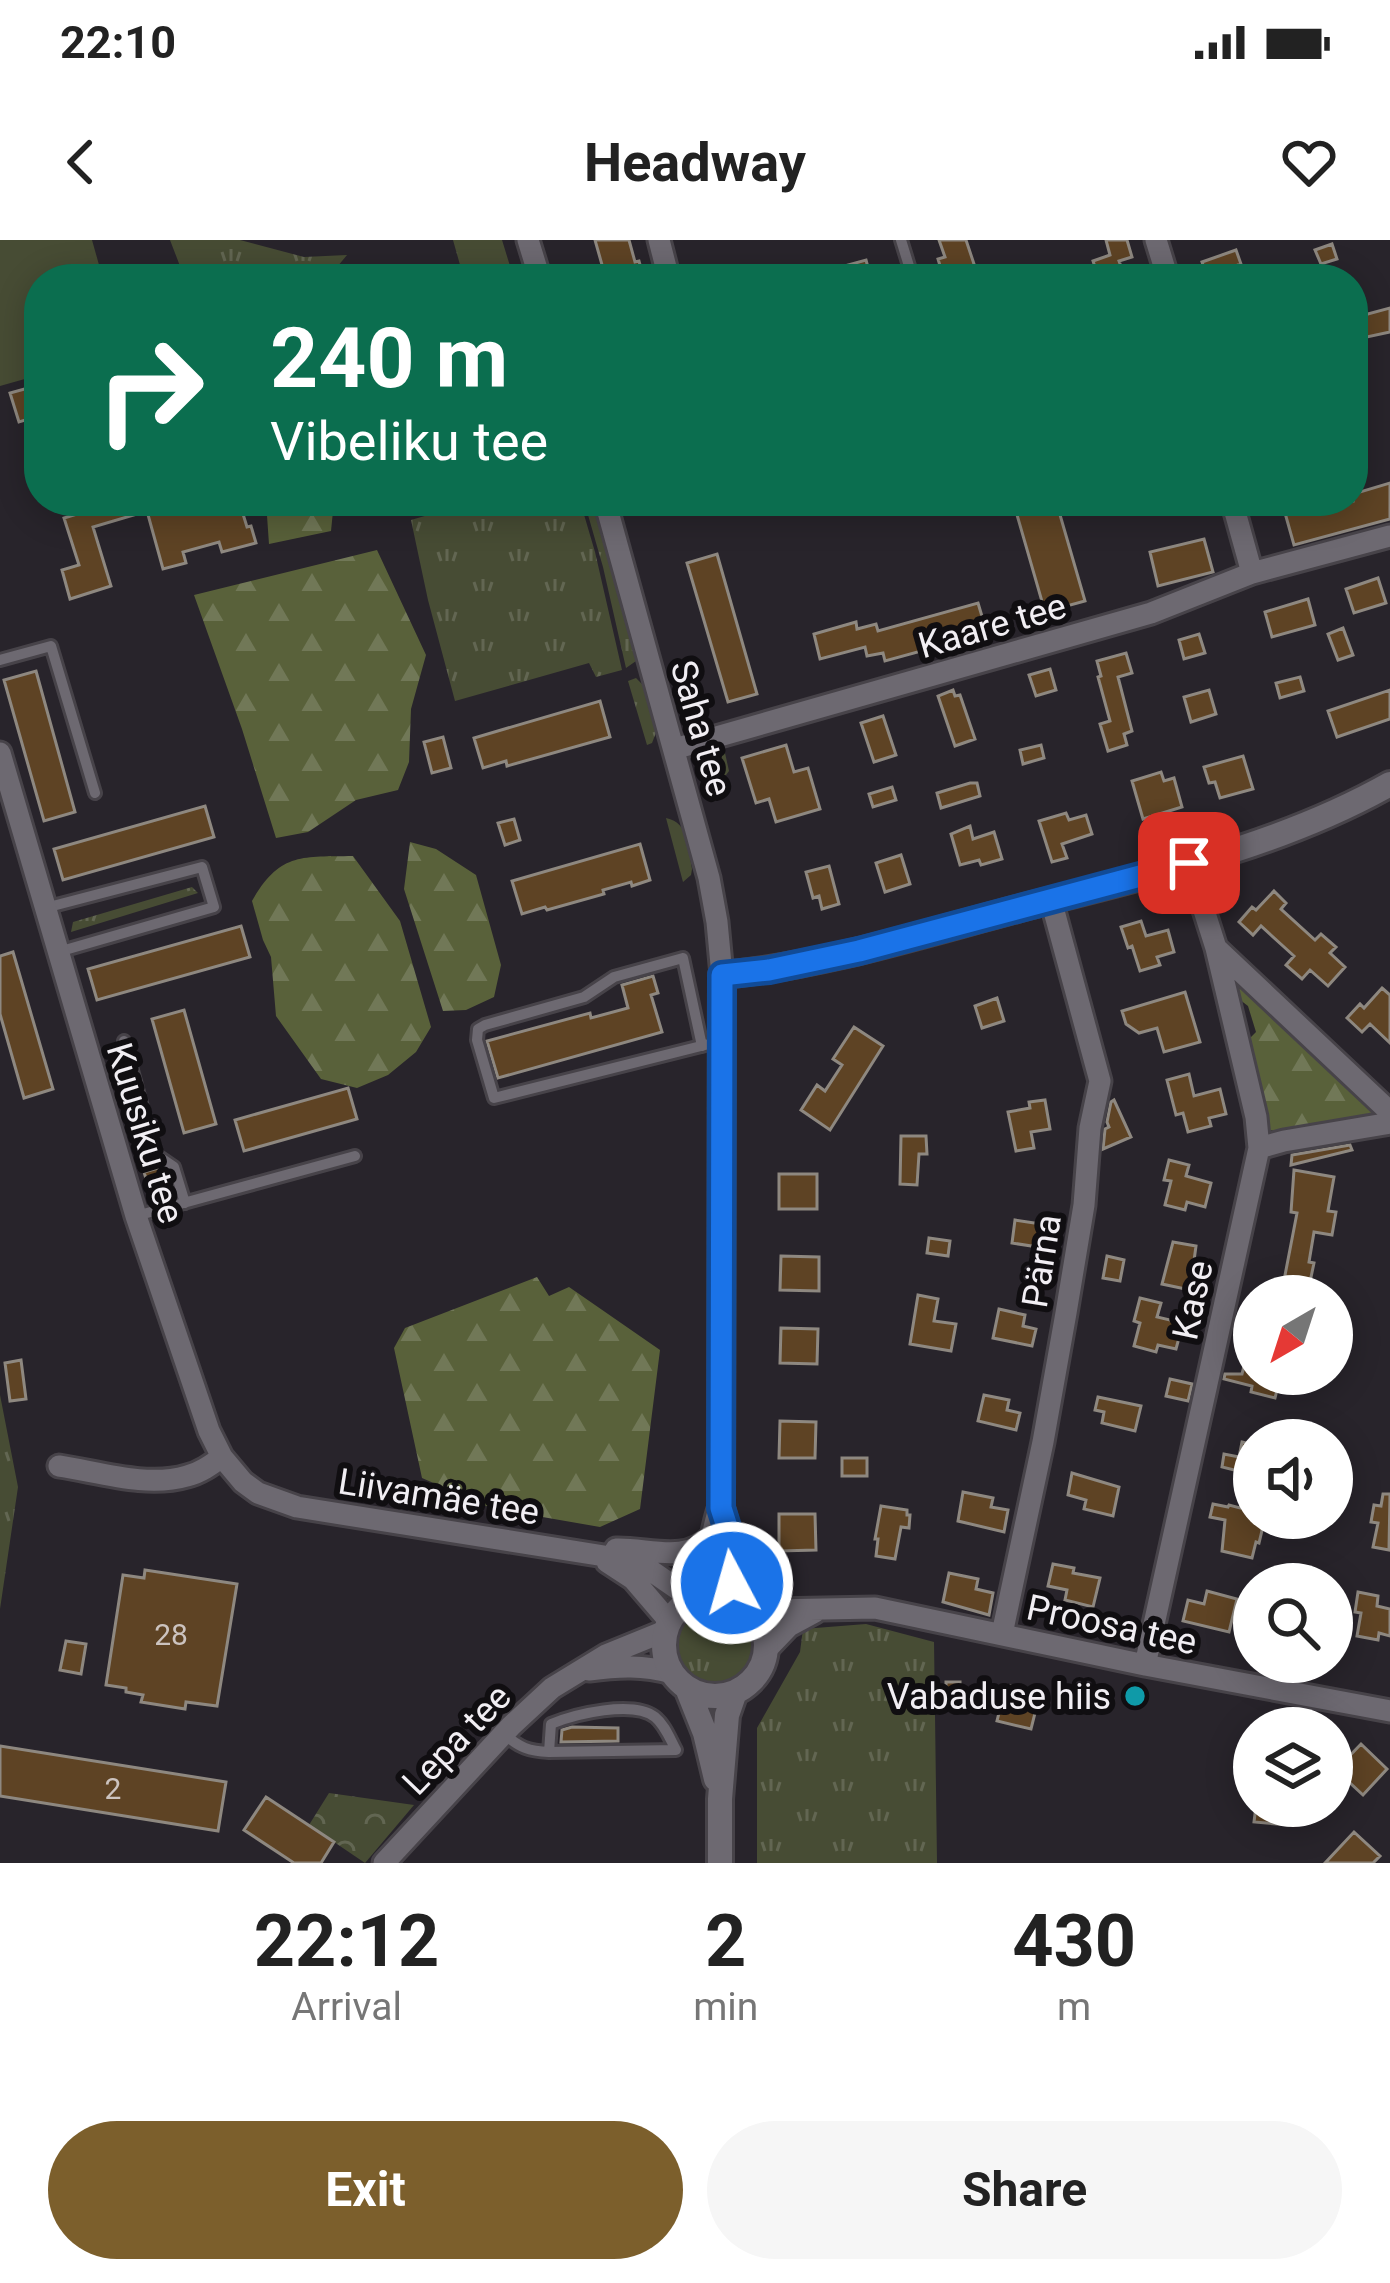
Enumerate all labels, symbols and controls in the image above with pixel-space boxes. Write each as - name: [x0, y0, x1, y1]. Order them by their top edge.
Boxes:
- text: 22:10: [60, 16, 176, 69]
- icon: back: [48, 129, 114, 195]
- icon: heart: [1276, 129, 1342, 195]
- text: Headway: [584, 131, 806, 194]
- text: 240 m: [270, 309, 508, 408]
- icon: right: [72, 312, 228, 468]
- text: Vibeliku tee: [270, 410, 548, 473]
- street label: Kaare tee: [914, 585, 1071, 667]
- street label: Saha tee: [662, 656, 740, 801]
- pin: [1138, 812, 1240, 914]
- icon: arrive: [1156, 830, 1222, 896]
- street label: Kuusiku tee: [98, 1038, 192, 1228]
- street label: Pärna: [1014, 1212, 1070, 1311]
- street label: Kase: [1164, 1257, 1222, 1344]
- north arrow: [1233, 1275, 1353, 1395]
- map controls: [1233, 1275, 1353, 1827]
- button: sound: [1233, 1419, 1353, 1539]
- street label: Liivamäe tee: [335, 1460, 542, 1534]
- position arrow: [669, 1520, 795, 1646]
- button: search: [1233, 1563, 1353, 1683]
- street label: Proosa tee: [1023, 1586, 1201, 1663]
- house number: 28: [154, 1617, 188, 1652]
- street label: Lepa tee: [394, 1676, 519, 1804]
- place label: Vabaduse hiis: [887, 1676, 1111, 1718]
- marker: Vabaduse hiis: [1122, 1683, 1148, 1709]
- button: layers: [1233, 1707, 1353, 1827]
- house number: 2: [105, 1771, 121, 1806]
- text: 22:12: [254, 1899, 439, 1984]
- text: 2: [705, 1899, 746, 1984]
- text: 430: [1012, 1899, 1136, 1984]
- text: Arrival: [291, 1984, 402, 2030]
- text: min: [693, 1984, 758, 2030]
- text: m: [1057, 1984, 1091, 2030]
- button: Exit: [48, 2121, 683, 2259]
- button: Share: [707, 2121, 1342, 2259]

